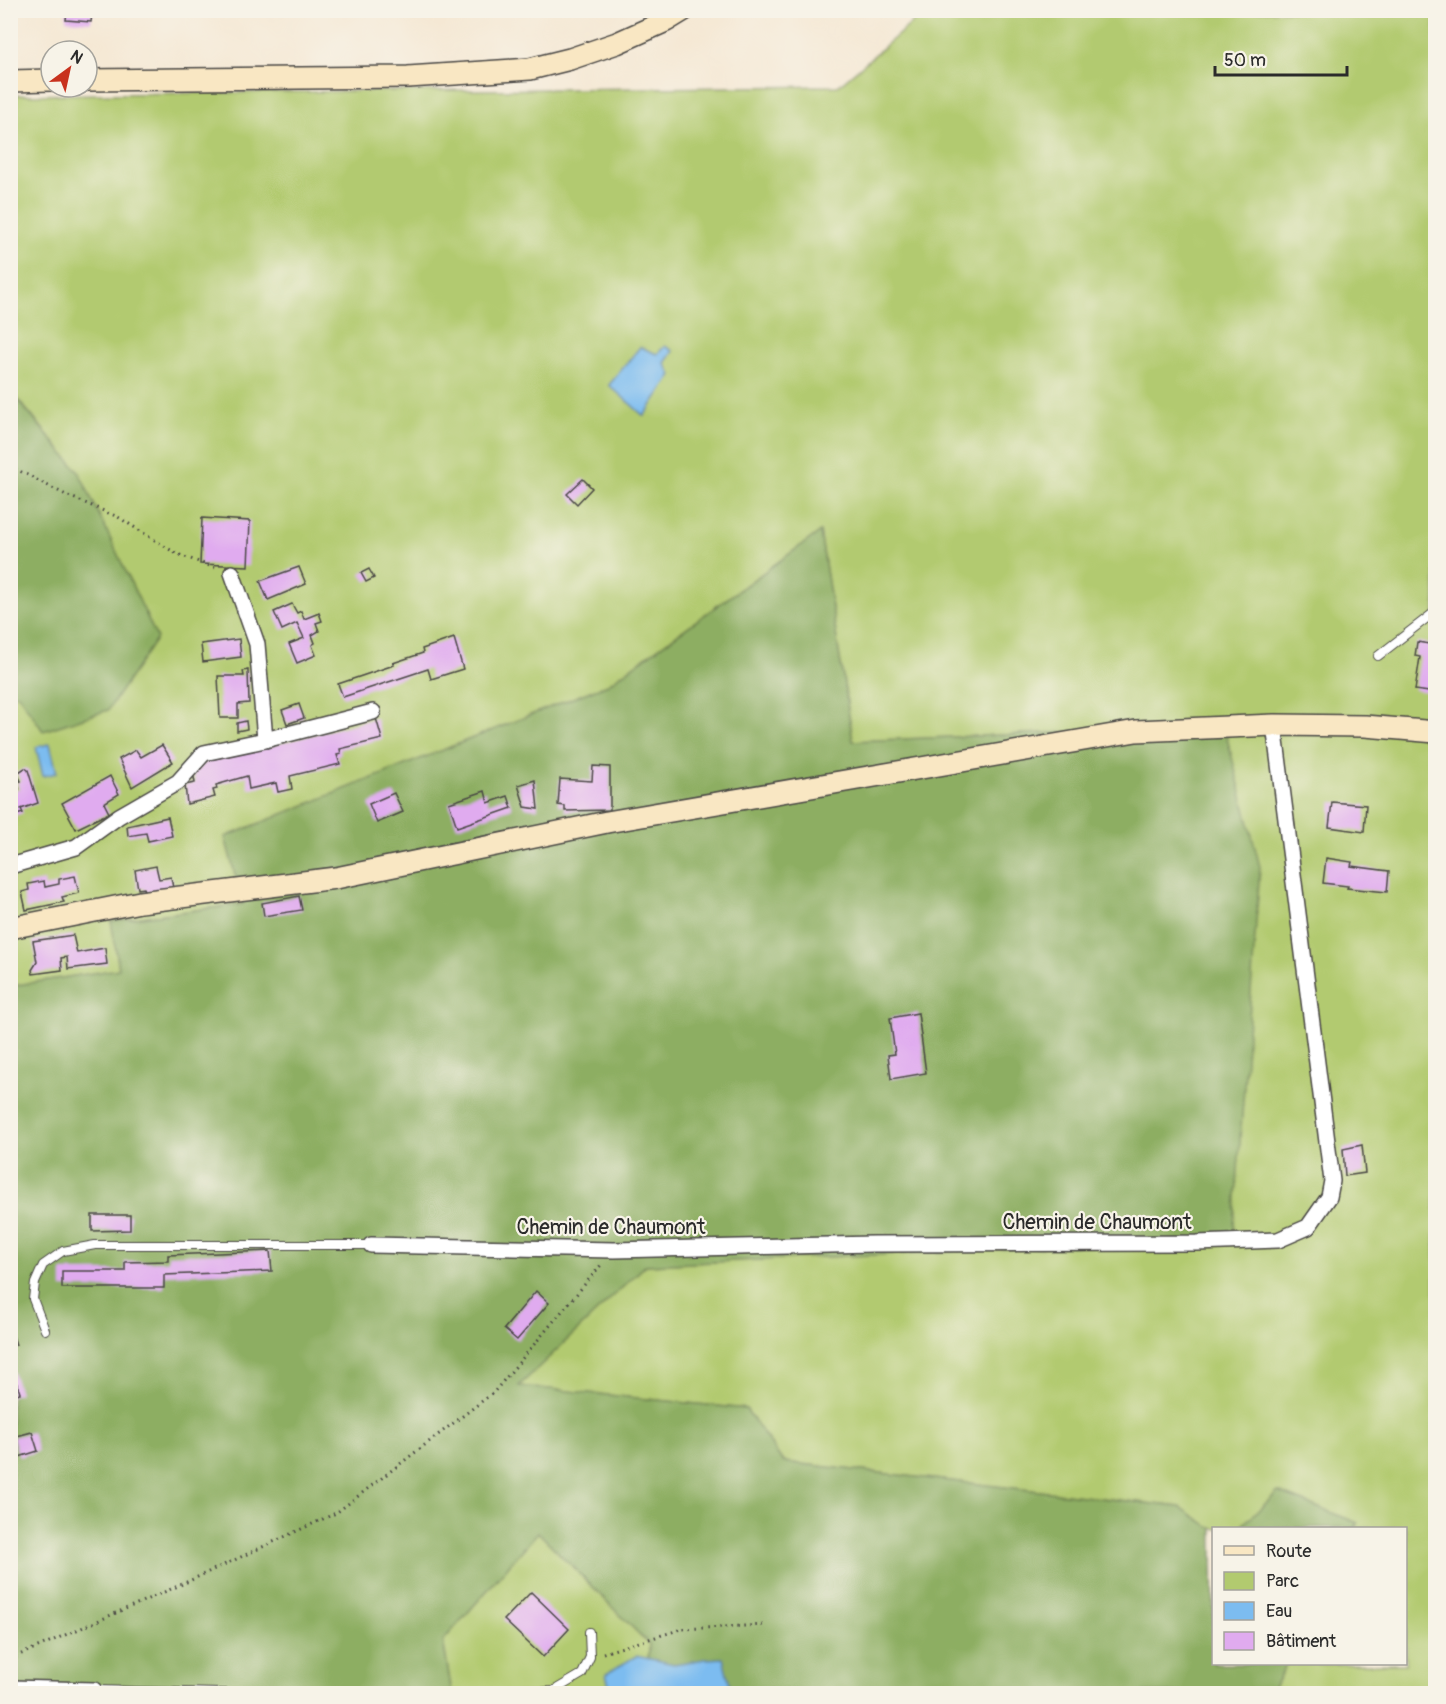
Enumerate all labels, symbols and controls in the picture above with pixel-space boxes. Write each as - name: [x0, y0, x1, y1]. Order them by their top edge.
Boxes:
- north arrow: [39, 39, 99, 99]
- scale bar: [1215, 39, 1347, 77]
- text: N: [67, 46, 87, 69]
- text: 50 m: [1224, 49, 1266, 72]
- street label: Chemin de Chaumont: [1003, 1209, 1192, 1236]
- street label: Chemin de Chaumont: [517, 1214, 706, 1241]
- legend: [1212, 1527, 1407, 1665]
- text: Route: [1266, 1540, 1311, 1563]
- text: Parc: [1266, 1570, 1299, 1593]
- text: Eau: [1266, 1600, 1292, 1623]
- text: Bâtiment: [1266, 1630, 1337, 1653]

